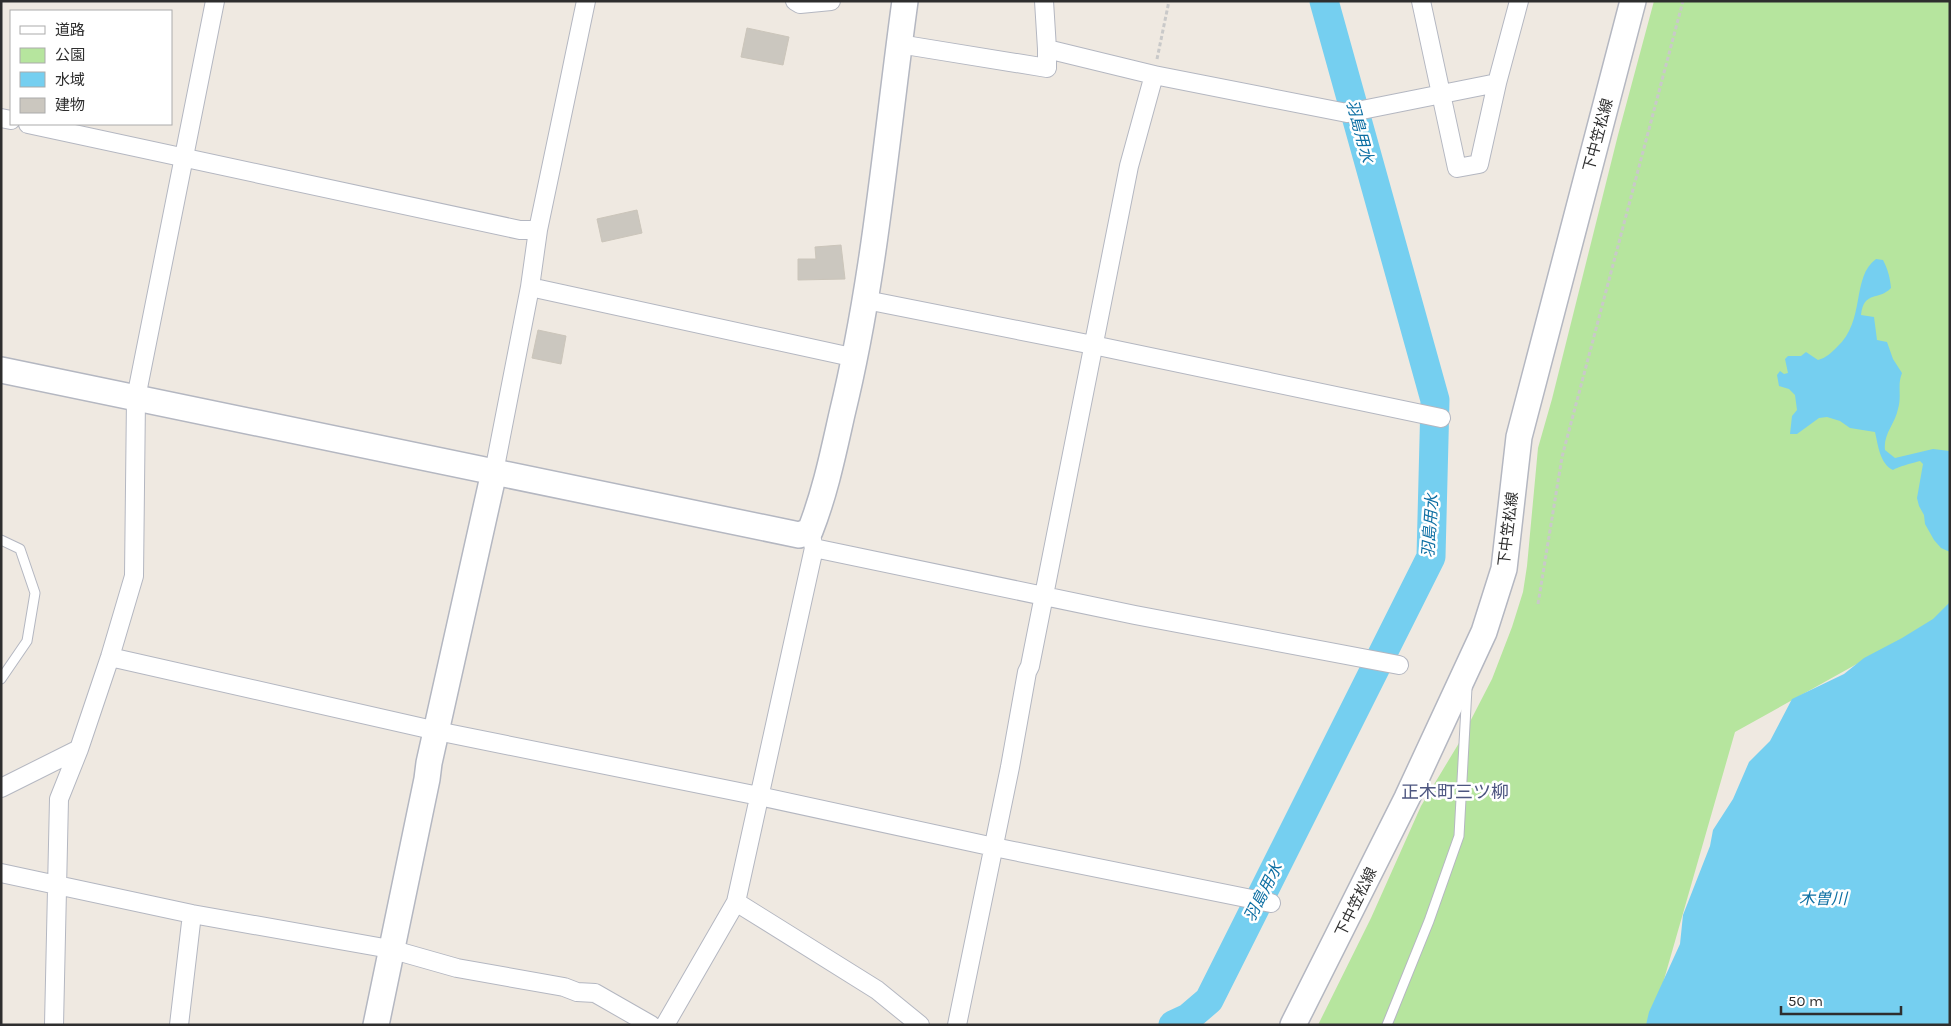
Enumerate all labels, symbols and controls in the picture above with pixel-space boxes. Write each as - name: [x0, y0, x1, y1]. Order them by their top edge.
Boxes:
- legend: [10, 10, 172, 125]
- text: 道路: [55, 21, 85, 39]
- text: 公園: [55, 46, 85, 64]
- text: 水域: [55, 71, 85, 89]
- text: 建物: [55, 96, 85, 114]
- street label: 下中笠松線: [1580, 96, 1616, 174]
- water label: 羽島用水: [1343, 98, 1378, 166]
- water label: 羽島用水: [1418, 491, 1442, 559]
- street label: 下中笠松線: [1494, 491, 1522, 567]
- district label: 正木町三ツ柳: [1401, 781, 1509, 803]
- water label: 羽島用水: [1240, 857, 1287, 925]
- street label: 下中笠松線: [1331, 864, 1381, 940]
- water label: 木曽川: [1799, 889, 1849, 908]
- scale bar: [1781, 984, 1901, 1016]
- text: 50 m: [1788, 992, 1823, 1010]

